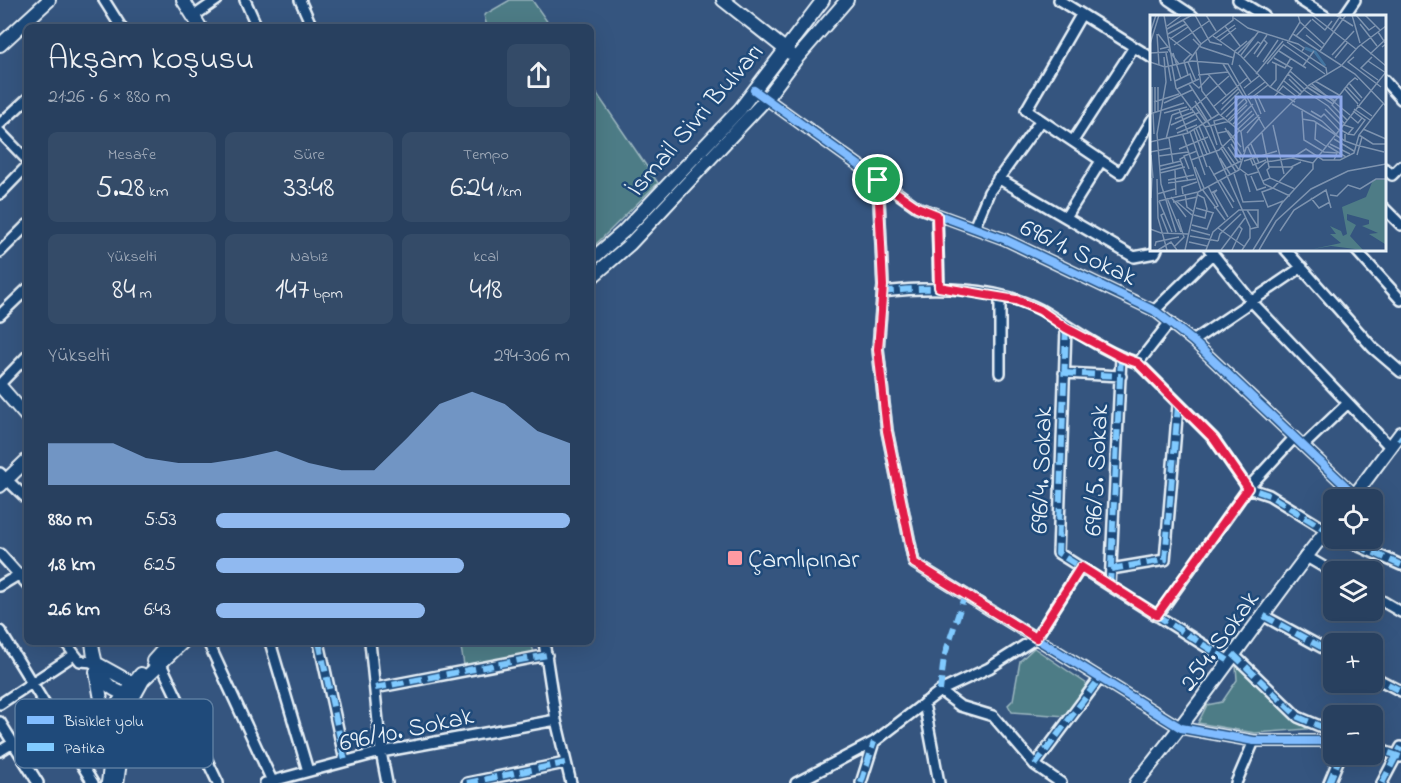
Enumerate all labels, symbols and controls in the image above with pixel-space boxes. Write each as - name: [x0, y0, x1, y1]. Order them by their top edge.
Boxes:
- inset map: [1150, 15, 1386, 250]
- text: Akşam koşusu: [48, 36, 254, 84]
- street label: İsmail Sivri Bulvarı: [619, 36, 774, 206]
- button: share: [507, 44, 570, 107]
- text: 21:26 · 6 × 880 m: [48, 83, 170, 112]
- text: Mesafe: [108, 143, 156, 167]
- text: Süre: [293, 143, 325, 167]
- text: Tempo: [463, 143, 509, 167]
- pin: [852, 154, 903, 205]
- icon: arrive: [861, 163, 894, 196]
- text: 5.28: [96, 167, 145, 211]
- text: 33:48: [284, 167, 334, 211]
- text: 6:24: [450, 167, 493, 211]
- text: km: [145, 180, 168, 204]
- text: /km: [493, 180, 522, 204]
- street label: 696/1. Sokak: [1013, 210, 1143, 298]
- text: Yükselti: [107, 245, 157, 269]
- text: Nabız: [290, 245, 328, 269]
- text: kcal: [473, 245, 499, 269]
- text: 84: [112, 269, 136, 313]
- text: 147: [275, 269, 309, 313]
- text: 418: [469, 269, 503, 313]
- text: m: [136, 282, 152, 306]
- text: bpm: [309, 282, 343, 306]
- text: Yükselti: [48, 342, 110, 371]
- text: 294–306 m: [494, 342, 570, 371]
- street label: 696/5. Sokak: [1076, 403, 1120, 537]
- street label: 696/4. Sokak: [1022, 405, 1064, 534]
- map controls: [1323, 489, 1383, 765]
- button: locate: [1323, 489, 1383, 549]
- text: 880 m: [48, 506, 92, 535]
- text: 5:53: [144, 506, 177, 535]
- place label: Çamlıpınar: [748, 542, 860, 580]
- marker: Çamlıpınar: [726, 549, 744, 567]
- text: 1.8 km: [48, 551, 95, 580]
- text: 6:25: [144, 551, 176, 580]
- button: layers: [1323, 561, 1383, 621]
- street label: 254. Sokak: [1171, 583, 1270, 700]
- text: 2.6 km: [48, 596, 100, 625]
- text: 6:43: [144, 596, 171, 625]
- button: +: [1323, 633, 1383, 693]
- street label: 696/10. Sokak: [336, 698, 478, 764]
- legend: [15, 699, 213, 768]
- button: −: [1323, 705, 1383, 765]
- text: Bisiklet yolu: [63, 710, 144, 734]
- text: Patika: [64, 737, 105, 761]

